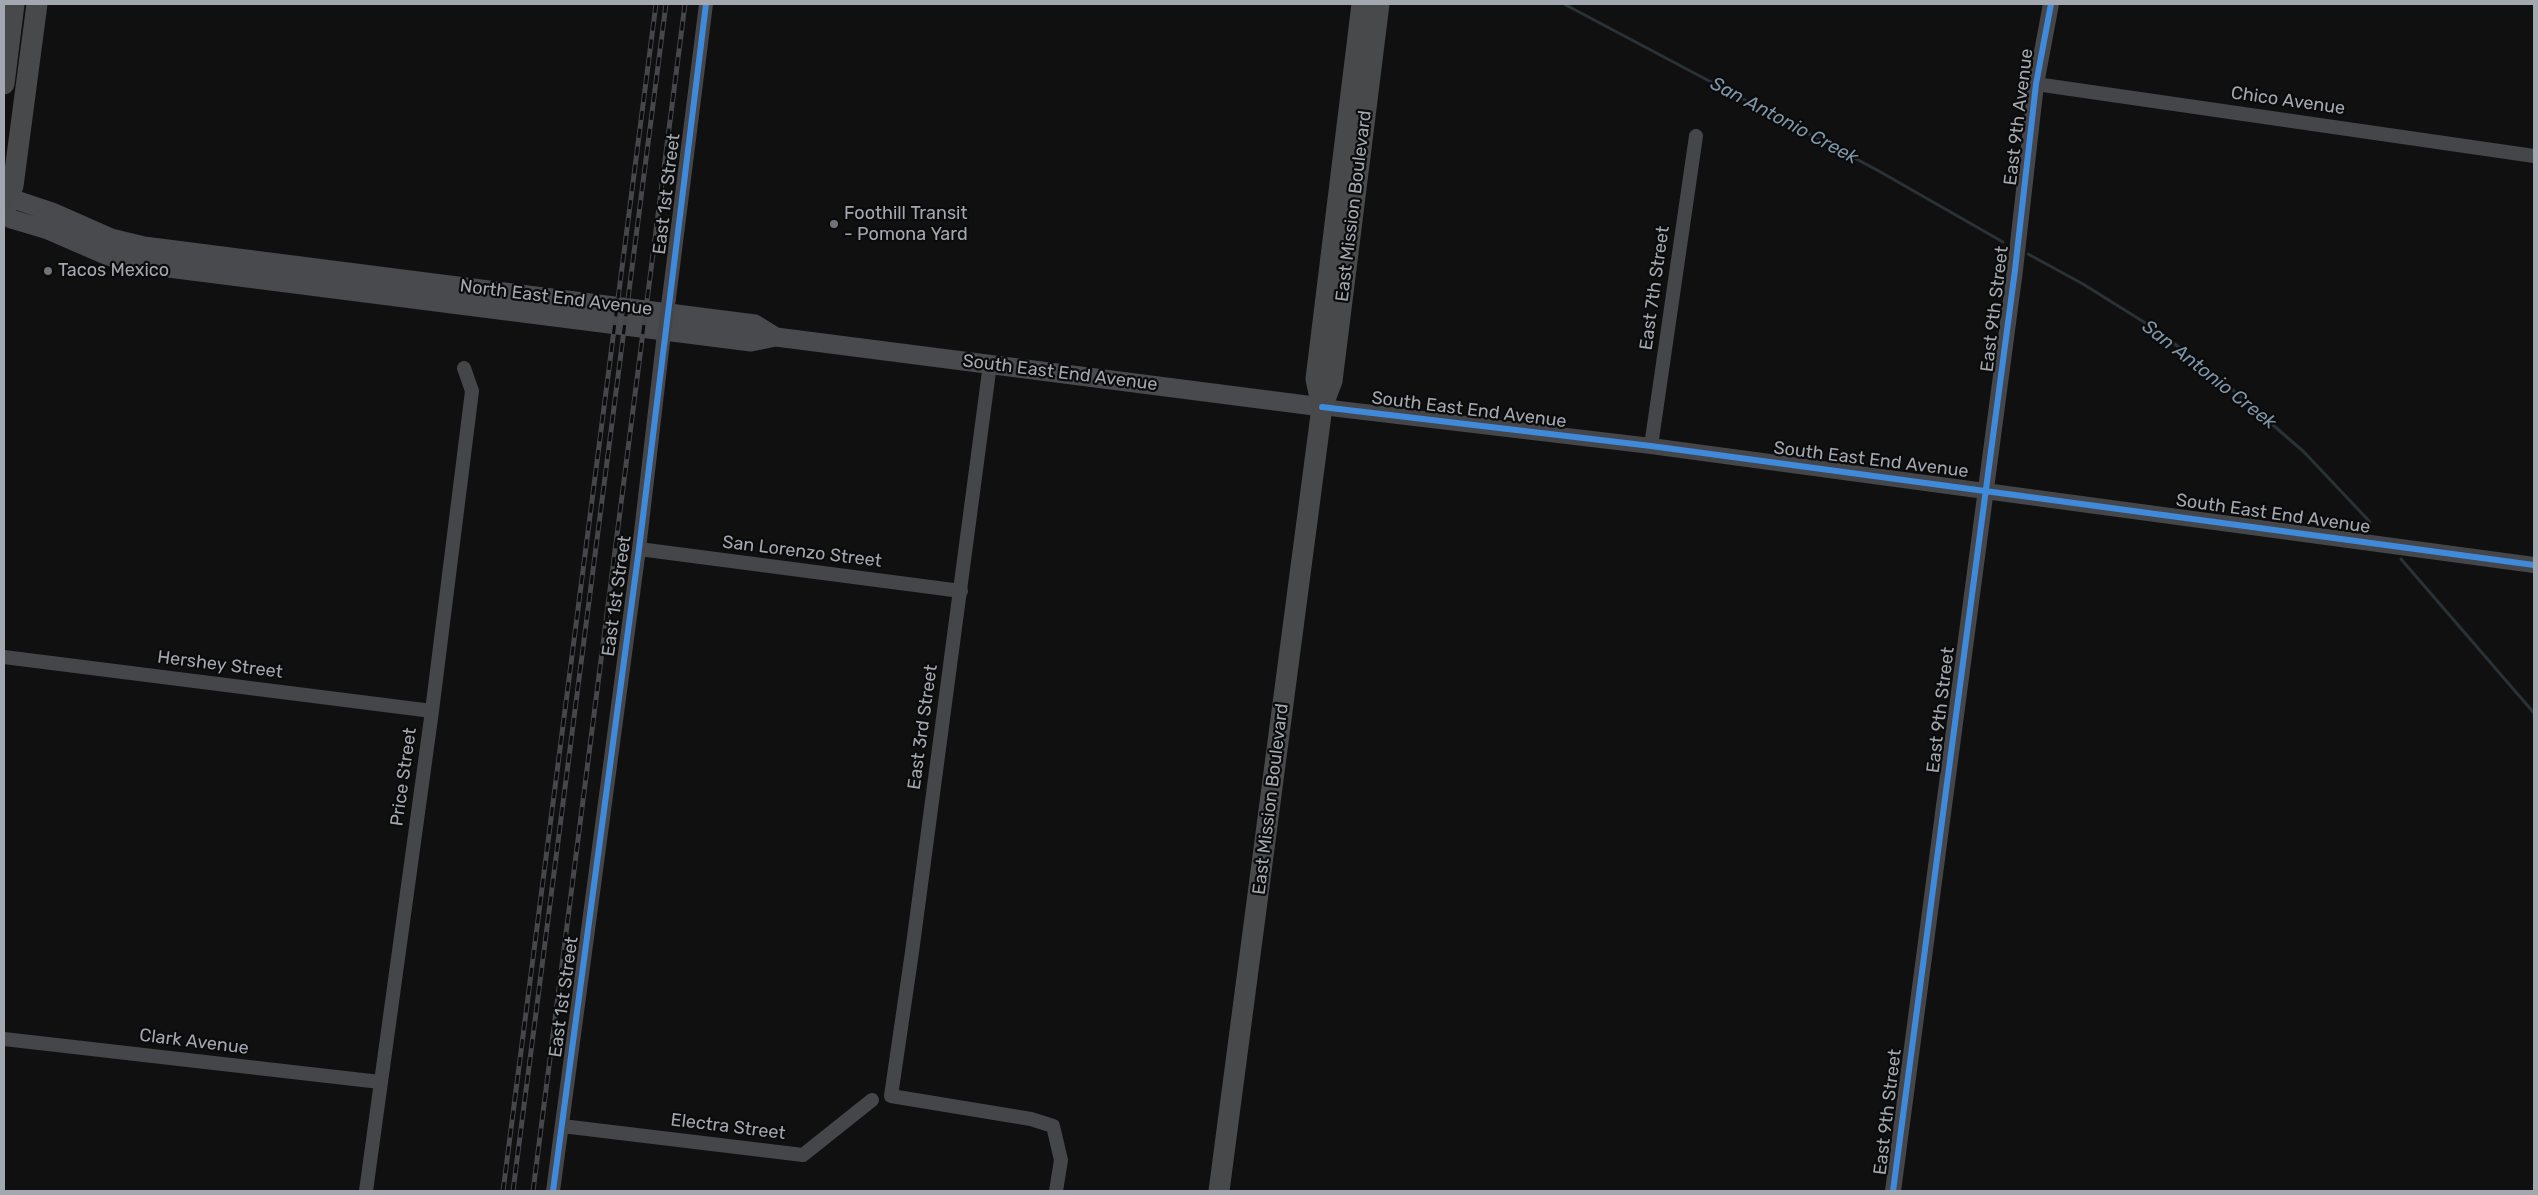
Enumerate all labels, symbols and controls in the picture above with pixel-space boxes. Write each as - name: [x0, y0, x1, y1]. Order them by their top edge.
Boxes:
- street label: East 9th Avenue: [2000, 47, 2038, 187]
- water label: San Antonio Creek: [1706, 72, 1862, 170]
- street label: Chico Avenue: [2230, 82, 2346, 120]
- street label: East Mission Boulevard: [1332, 109, 1376, 303]
- street label: East 1st Street: [649, 132, 685, 256]
- place label: Foothill Transit - Pomona Yard: [844, 203, 968, 245]
- marker: Foothill Transit - Pomona Yard: [828, 218, 840, 230]
- street label: East 7th Street: [1636, 225, 1674, 351]
- street label: East 9th Street: [1977, 245, 2013, 373]
- place label: Tacos Mexico: [58, 260, 169, 282]
- marker: Tacos Mexico: [42, 265, 54, 277]
- street label: North East End Avenue: [459, 275, 653, 321]
- water label: San Antonio Creek: [2137, 316, 2281, 434]
- street label: South East End Avenue: [961, 350, 1159, 396]
- street label: South East End Avenue: [1370, 387, 1568, 433]
- street label: South East End Avenue: [1772, 437, 1970, 483]
- street label: South East End Avenue: [2174, 490, 2372, 538]
- street label: San Lorenzo Street: [721, 532, 883, 572]
- street label: East 1st Street: [598, 534, 636, 658]
- street label: East 9th Street: [1923, 646, 1959, 774]
- street label: Hershey Street: [156, 647, 284, 683]
- street label: East 3rd Street: [904, 663, 942, 791]
- street label: East Mission Boulevard: [1249, 702, 1293, 896]
- street label: Price Street: [386, 726, 422, 828]
- street label: East 1st Street: [545, 935, 583, 1059]
- street label: Clark Avenue: [138, 1025, 250, 1059]
- street label: East 9th Street: [1870, 1048, 1906, 1176]
- street label: Electra Street: [669, 1109, 787, 1145]

